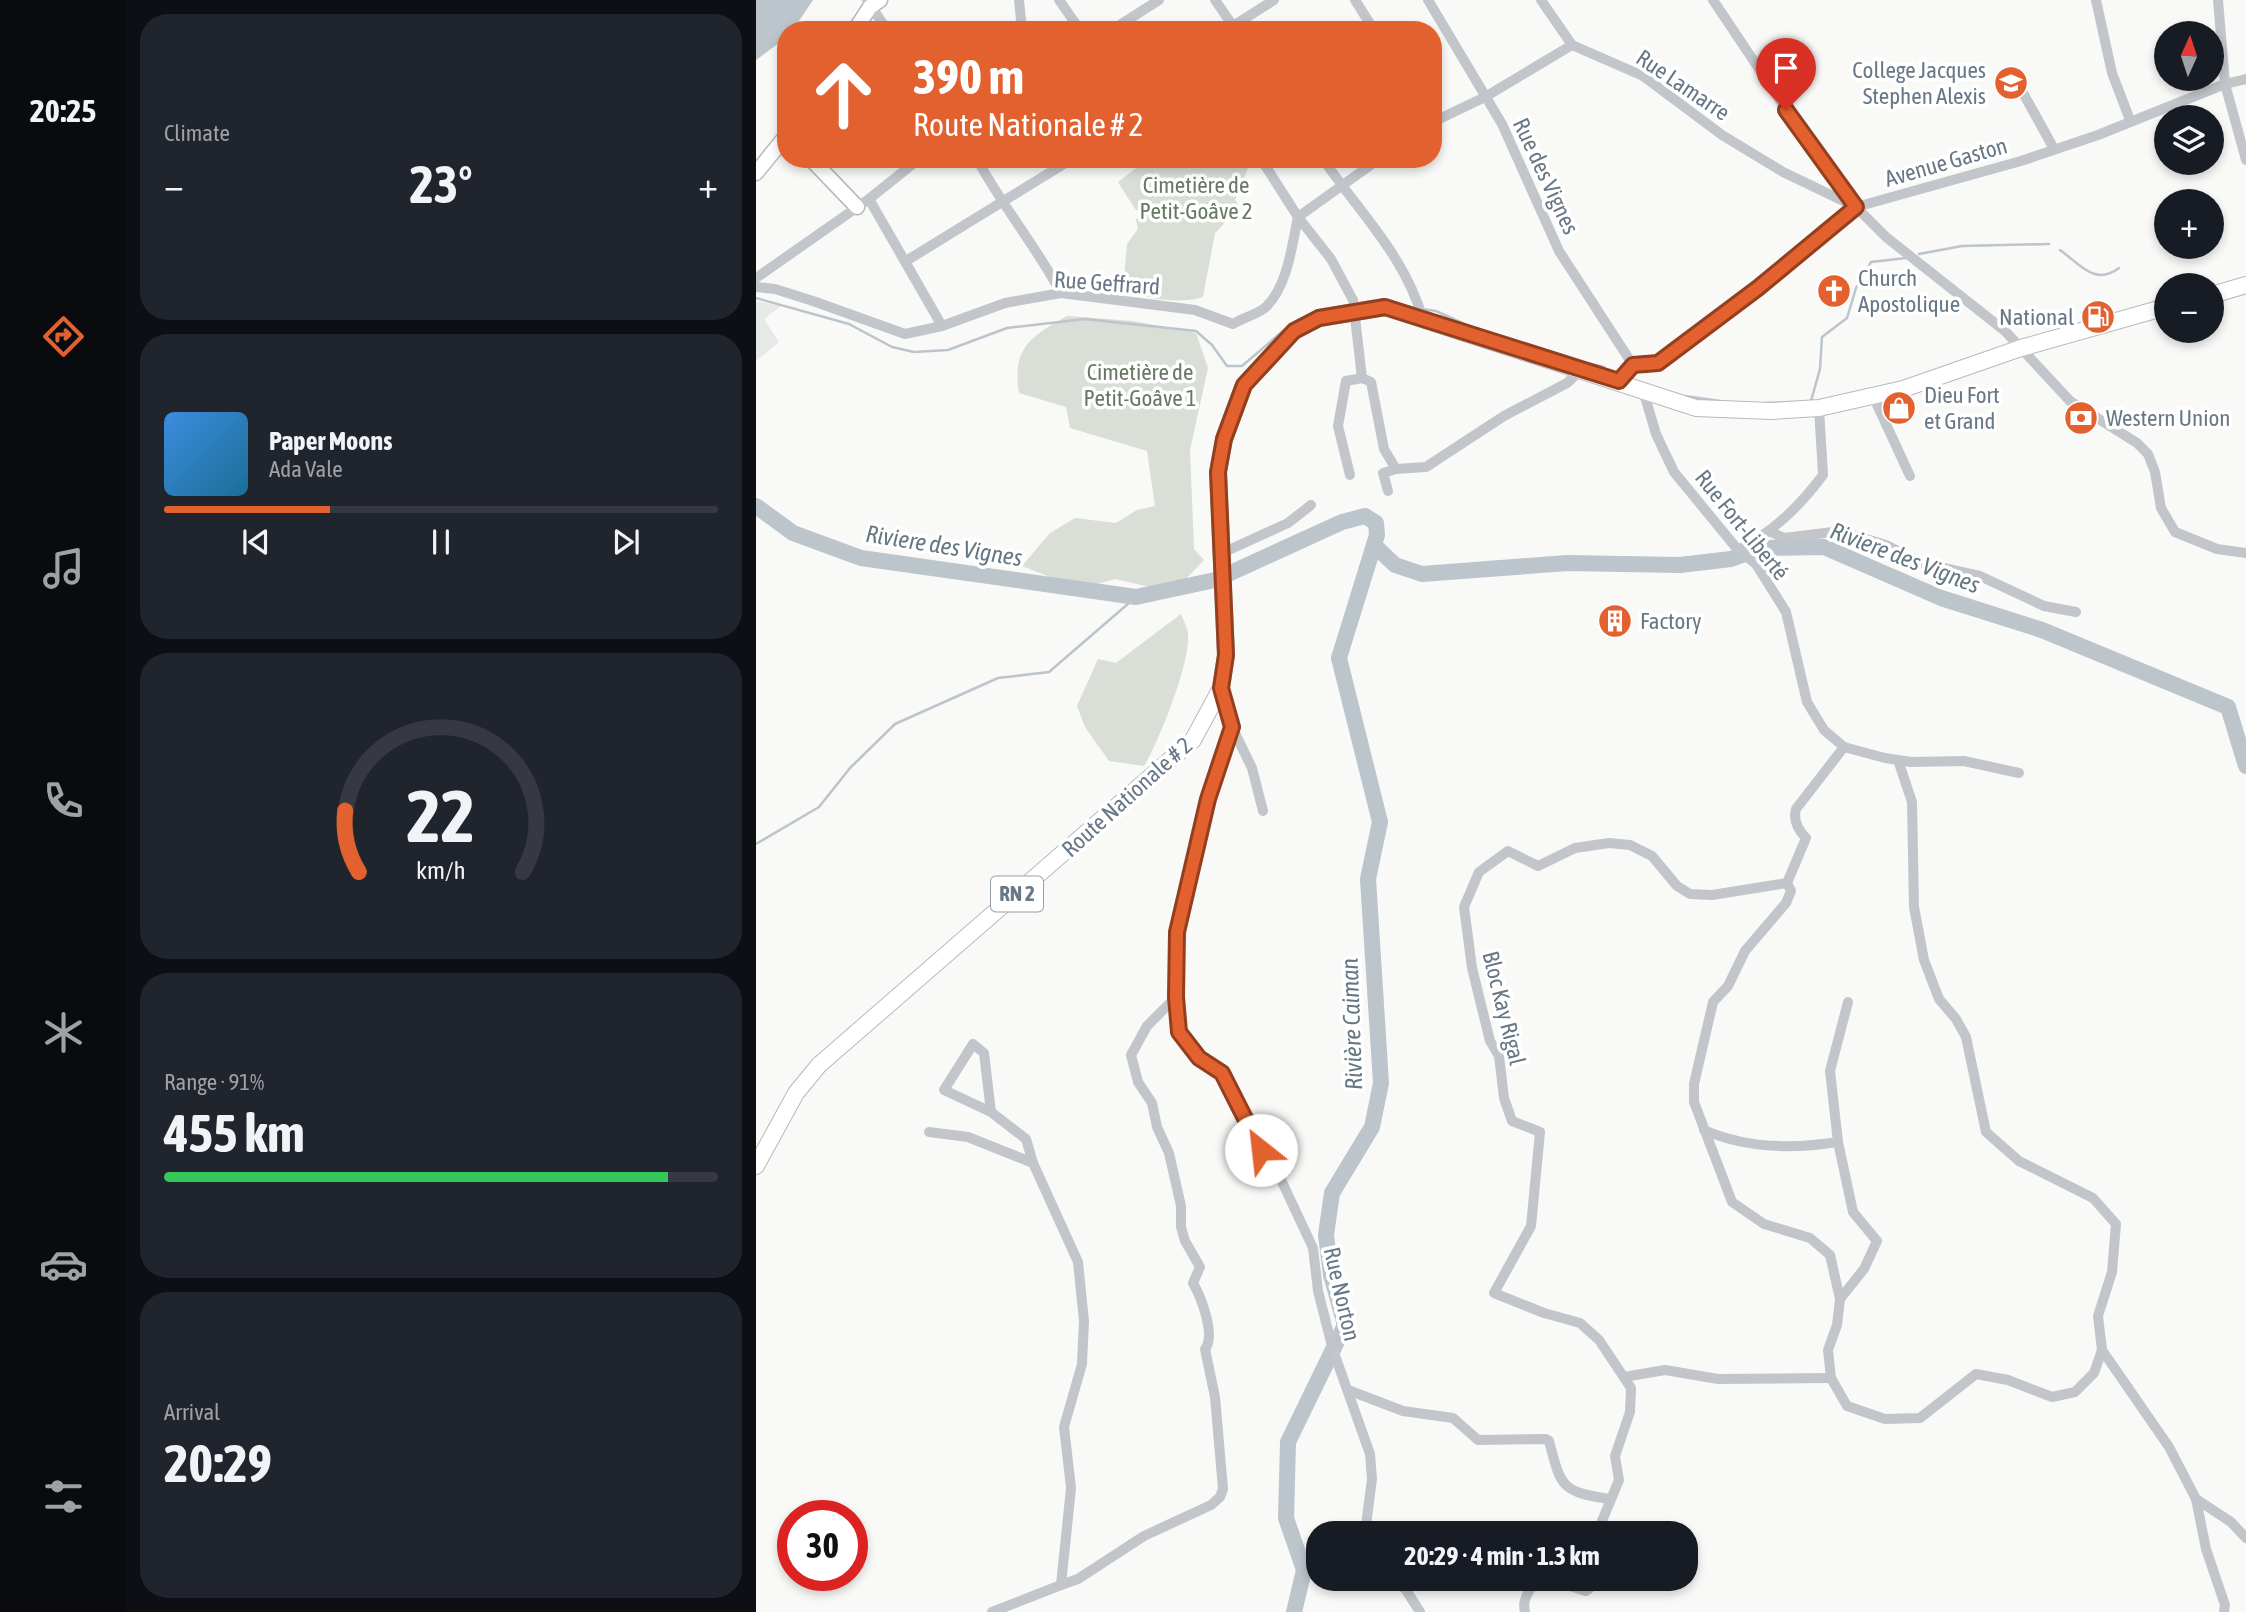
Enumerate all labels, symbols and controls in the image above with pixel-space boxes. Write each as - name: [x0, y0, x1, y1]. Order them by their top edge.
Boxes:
- north arrow: [2154, 21, 2224, 91]
- map controls: [2154, 21, 2224, 343]
- pin: [1756, 38, 1816, 110]
- street label: Rue Lamarre: [1631, 44, 1735, 126]
- text: 390 m: [913, 48, 1024, 104]
- icon: ahead: [798, 49, 889, 140]
- icon: arrive: [1767, 49, 1805, 87]
- place label: College Jacques Stephen Alexis: [1852, 57, 1986, 109]
- school or university icon: College Jacques Stephen Alexis: [1992, 64, 2030, 102]
- text: 20:25: [30, 92, 96, 129]
- button: layers: [2154, 105, 2224, 175]
- text: Route Nationale # 2: [913, 106, 1144, 143]
- street label: Rue des Vignes: [1508, 114, 1584, 238]
- text: Climate: [164, 120, 230, 146]
- street label: Avenue Gaston: [1882, 132, 2010, 192]
- text: 23°: [409, 154, 473, 214]
- text: −: [164, 163, 184, 206]
- text: +: [698, 163, 718, 206]
- park label: Cimetière de Petit-Goâve 2: [1139, 172, 1253, 224]
- button: +: [2154, 189, 2224, 259]
- place label: Church Apostolique: [1858, 265, 1960, 317]
- street label: Rue Geffrard: [1053, 266, 1161, 300]
- church icon: Church Apostolique: [1815, 272, 1853, 310]
- button: −: [2154, 273, 2224, 343]
- fuel station icon: National: [2079, 298, 2117, 336]
- place label: National: [1999, 304, 2074, 330]
- icon: directions: [39, 312, 88, 361]
- park label: Cimetière de Petit-Goâve 1: [1083, 359, 1197, 411]
- place label: Dieu Fort et Grand: [1924, 382, 2000, 434]
- shop icon: Dieu Fort et Grand: [1880, 389, 1918, 427]
- bank icon: Western Union: [2062, 399, 2100, 437]
- place label: Western Union: [2106, 405, 2230, 431]
- text: Paper Moons: [269, 426, 392, 456]
- text: Ada Vale: [269, 456, 343, 482]
- street label: Rue Fort-Liberté: [1690, 465, 1794, 585]
- water label: Riviere des Vignes: [1827, 517, 1984, 598]
- water label: Riviere des Vignes: [864, 520, 1024, 571]
- icon: previous: [237, 523, 275, 561]
- icon: pause: [422, 523, 460, 561]
- icon: next: [607, 523, 645, 561]
- icon: music: [39, 544, 88, 593]
- building icon: Factory: [1596, 602, 1634, 640]
- place label: Factory: [1640, 608, 1701, 634]
- street label: Route Nationale # 2: [1057, 732, 1197, 862]
- text: 22: [407, 774, 475, 857]
- icon: phone: [39, 776, 88, 825]
- text: km/h: [416, 856, 466, 884]
- road number: RN 2: [991, 876, 1043, 912]
- street label: Bloc Kay Rigal: [1477, 948, 1531, 1068]
- water label: Rivière Caiman: [1336, 957, 1367, 1090]
- icon: climate: [39, 1008, 88, 1057]
- text: Range · 91%: [164, 1069, 264, 1095]
- text: 455 km: [164, 1103, 305, 1163]
- position arrow: [1224, 1113, 1298, 1187]
- icon: car: [39, 1240, 88, 1289]
- street label: Rue Norton: [1319, 1245, 1365, 1343]
- text: Arrival: [164, 1399, 220, 1425]
- text: 20:29: [164, 1433, 272, 1493]
- icon: filters: [39, 1472, 88, 1521]
- speed limit sign: 30: [777, 1500, 868, 1591]
- text: 20:29 · 4 min · 1.3 km: [1404, 1541, 1600, 1571]

